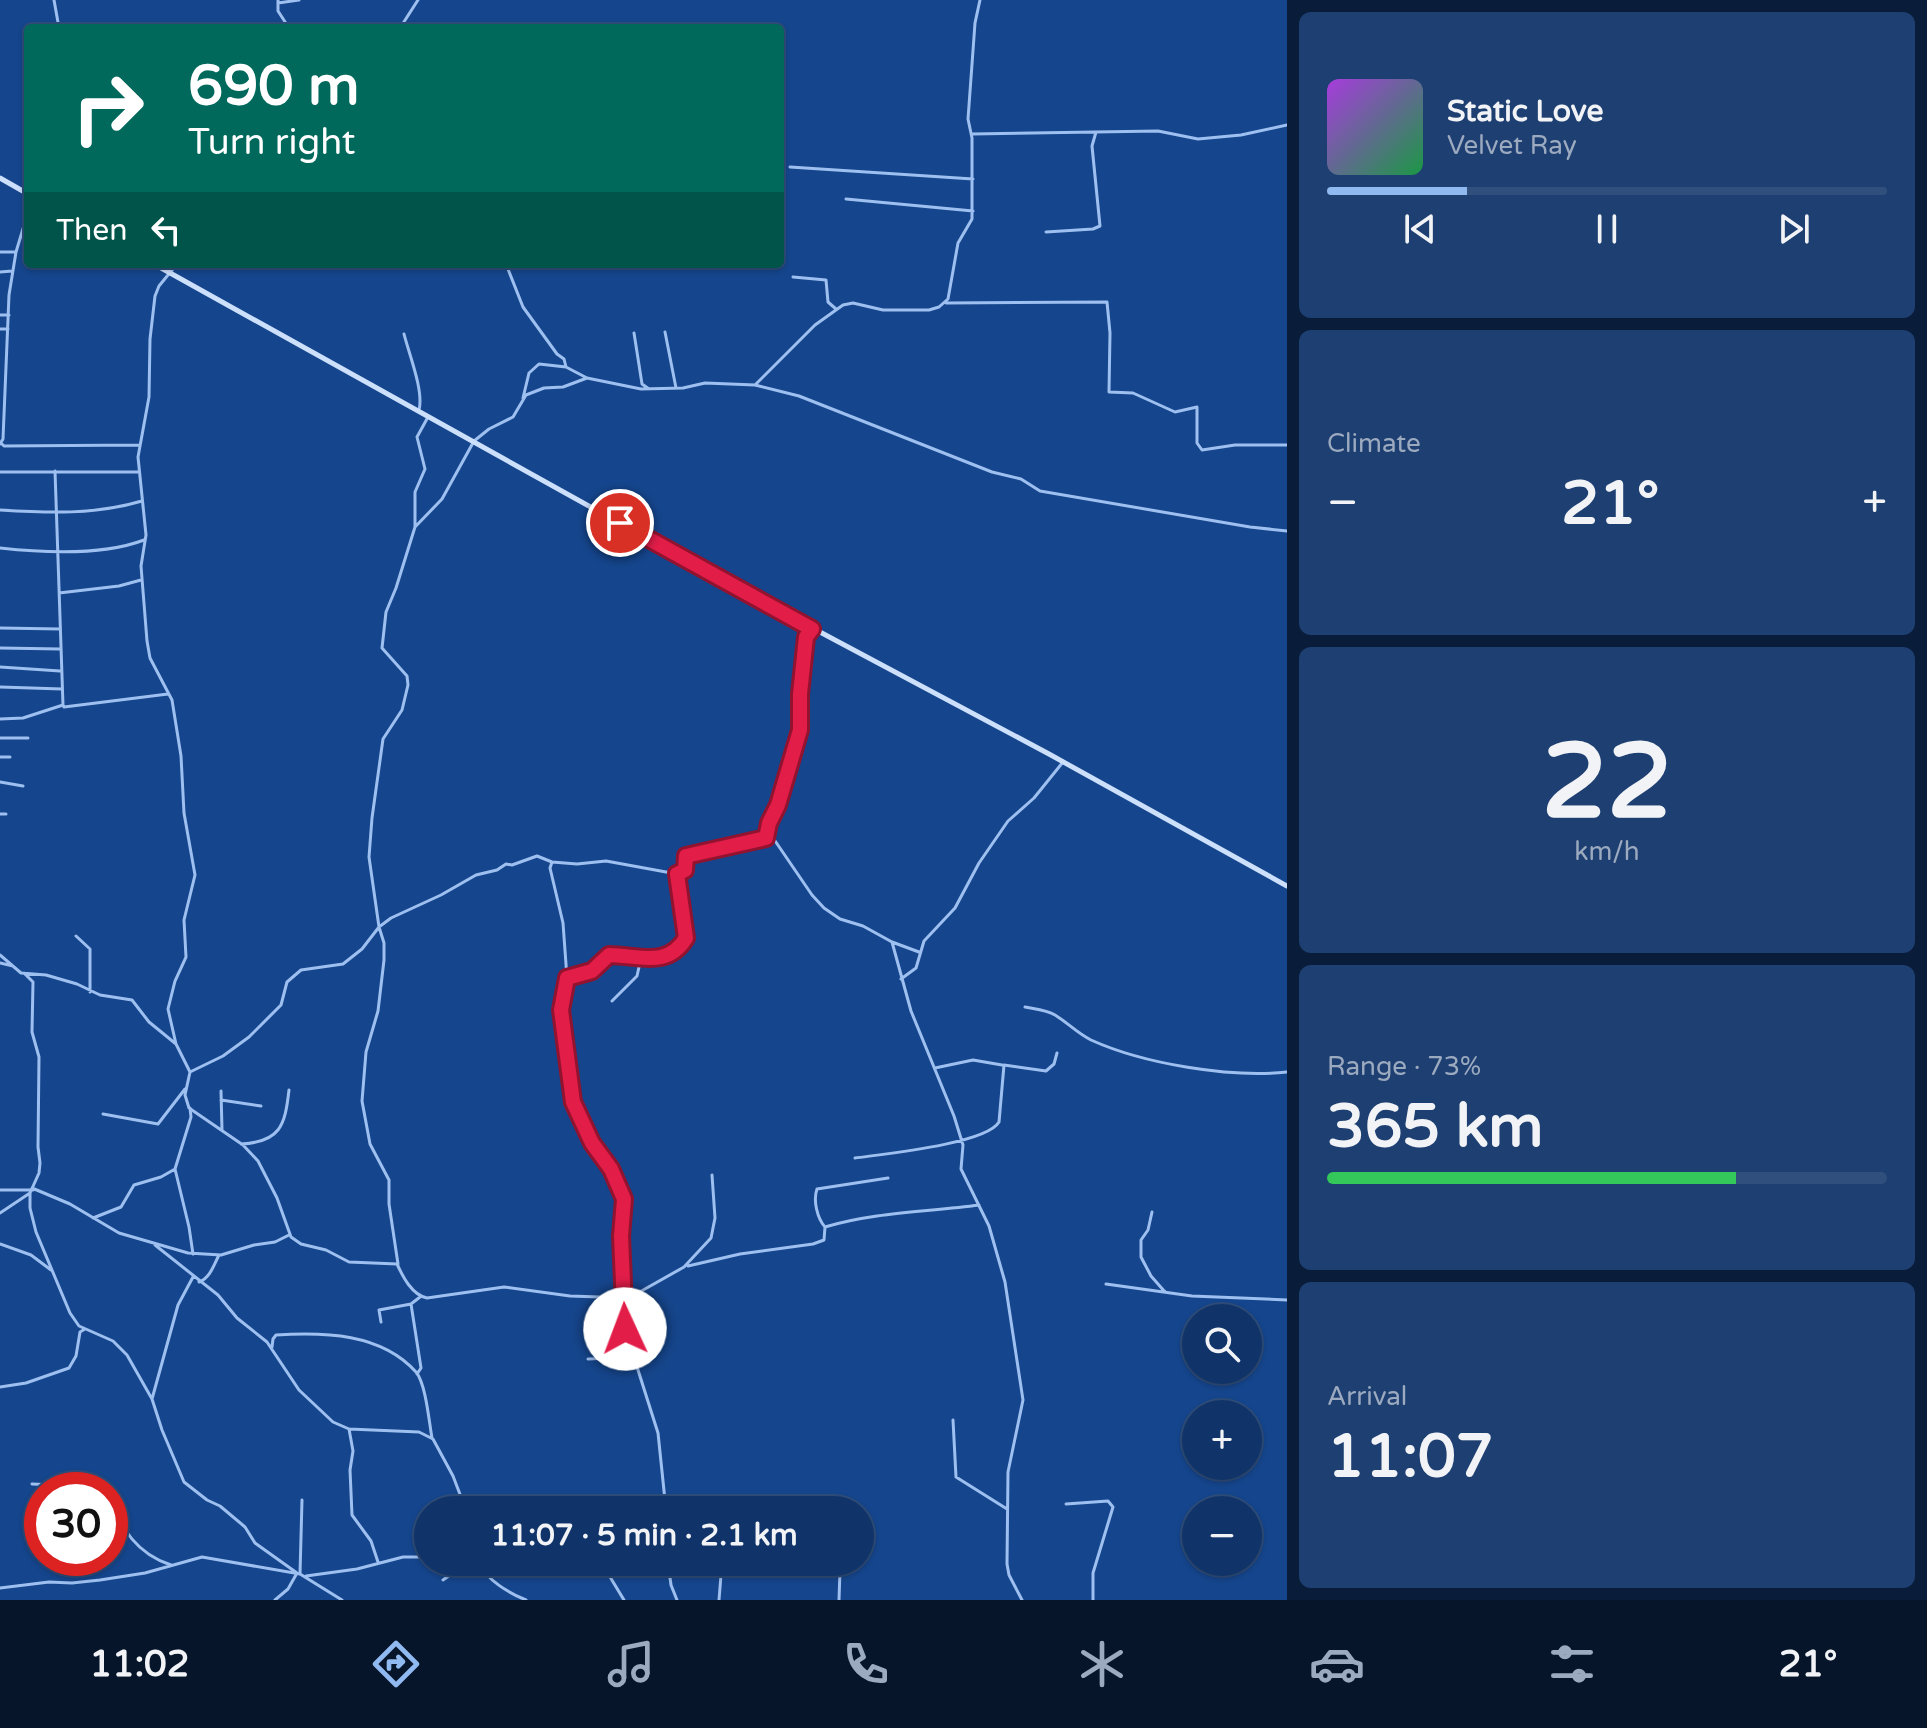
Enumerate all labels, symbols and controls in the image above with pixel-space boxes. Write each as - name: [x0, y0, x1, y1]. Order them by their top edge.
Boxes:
- text: 690 m: [188, 53, 359, 120]
- icon: right: [56, 56, 160, 160]
- text: Static Love: [1447, 93, 1603, 130]
- text: Turn right: [188, 121, 355, 164]
- text: Velvet Ray: [1447, 130, 1577, 161]
- icon: previous: [1398, 207, 1442, 251]
- icon: pause: [1585, 207, 1629, 251]
- icon: next: [1772, 207, 1816, 251]
- icon: left: [144, 208, 188, 252]
- text: Then: [56, 212, 128, 249]
- text: Climate: [1327, 428, 1421, 459]
- text: 21°: [1561, 468, 1659, 540]
- text: −: [1327, 477, 1358, 530]
- text: +: [1862, 477, 1887, 530]
- pin: [586, 489, 654, 557]
- icon: arrive: [598, 501, 642, 545]
- text: 22: [1542, 721, 1672, 846]
- text: km/h: [1574, 836, 1640, 867]
- text: Range · 73%: [1327, 1051, 1481, 1082]
- text: 365 km: [1327, 1091, 1543, 1163]
- position arrow: [583, 1287, 667, 1371]
- map controls: [1182, 1304, 1262, 1576]
- button: search: [1182, 1304, 1262, 1384]
- text: Arrival: [1327, 1381, 1407, 1412]
- button: +: [1182, 1400, 1262, 1480]
- text: 11:07: [1327, 1421, 1493, 1493]
- speed limit sign: 30: [24, 1472, 128, 1576]
- button: −: [1182, 1496, 1262, 1576]
- text: 11:07 · 5 min · 2.1 km: [490, 1517, 798, 1554]
- icon: directions: [368, 1636, 424, 1692]
- icon: music: [603, 1636, 659, 1692]
- icon: phone: [838, 1636, 894, 1692]
- icon: climate: [1074, 1636, 1130, 1692]
- icon: car: [1309, 1636, 1365, 1692]
- icon: filters: [1544, 1636, 1600, 1692]
- text: 11:02: [90, 1643, 189, 1686]
- text: 21°: [1779, 1643, 1837, 1686]

